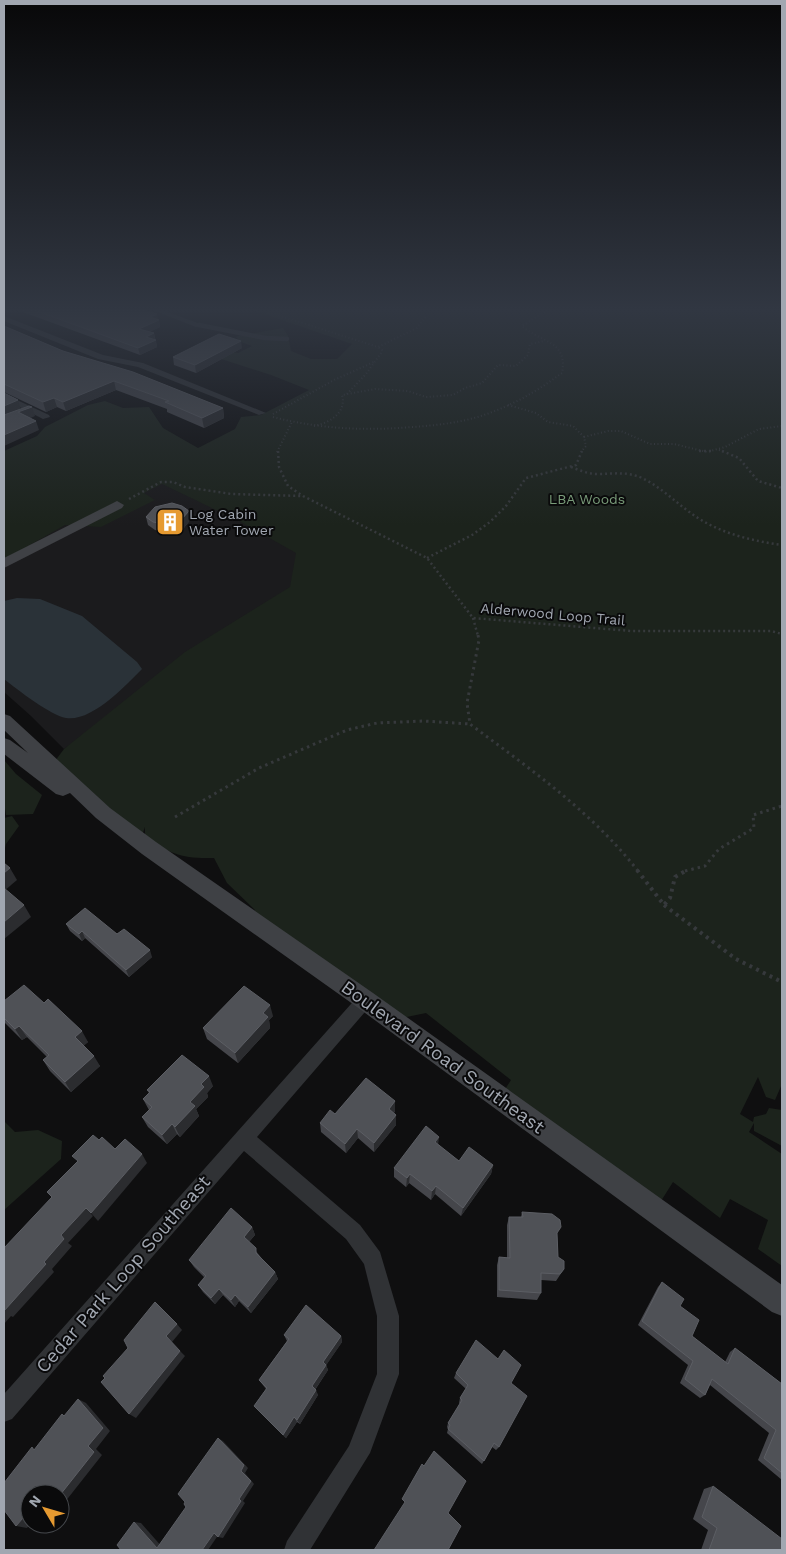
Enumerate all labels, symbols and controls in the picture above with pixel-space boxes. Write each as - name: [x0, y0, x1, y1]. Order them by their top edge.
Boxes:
- park label: LBA Woods: [549, 491, 625, 507]
- place label: Log Cabin Water Tower: [189, 506, 274, 538]
- building icon: Log Cabin Water Tower: [155, 507, 185, 537]
- street label: Alderwood Loop Trail: [480, 600, 627, 628]
- street label: Boulevard Road Southeast: [337, 975, 549, 1139]
- street label: Cedar Park Loop Southeast: [31, 1170, 215, 1378]
- north arrow: [20, 1484, 70, 1534]
- text: N: [25, 1492, 44, 1510]

